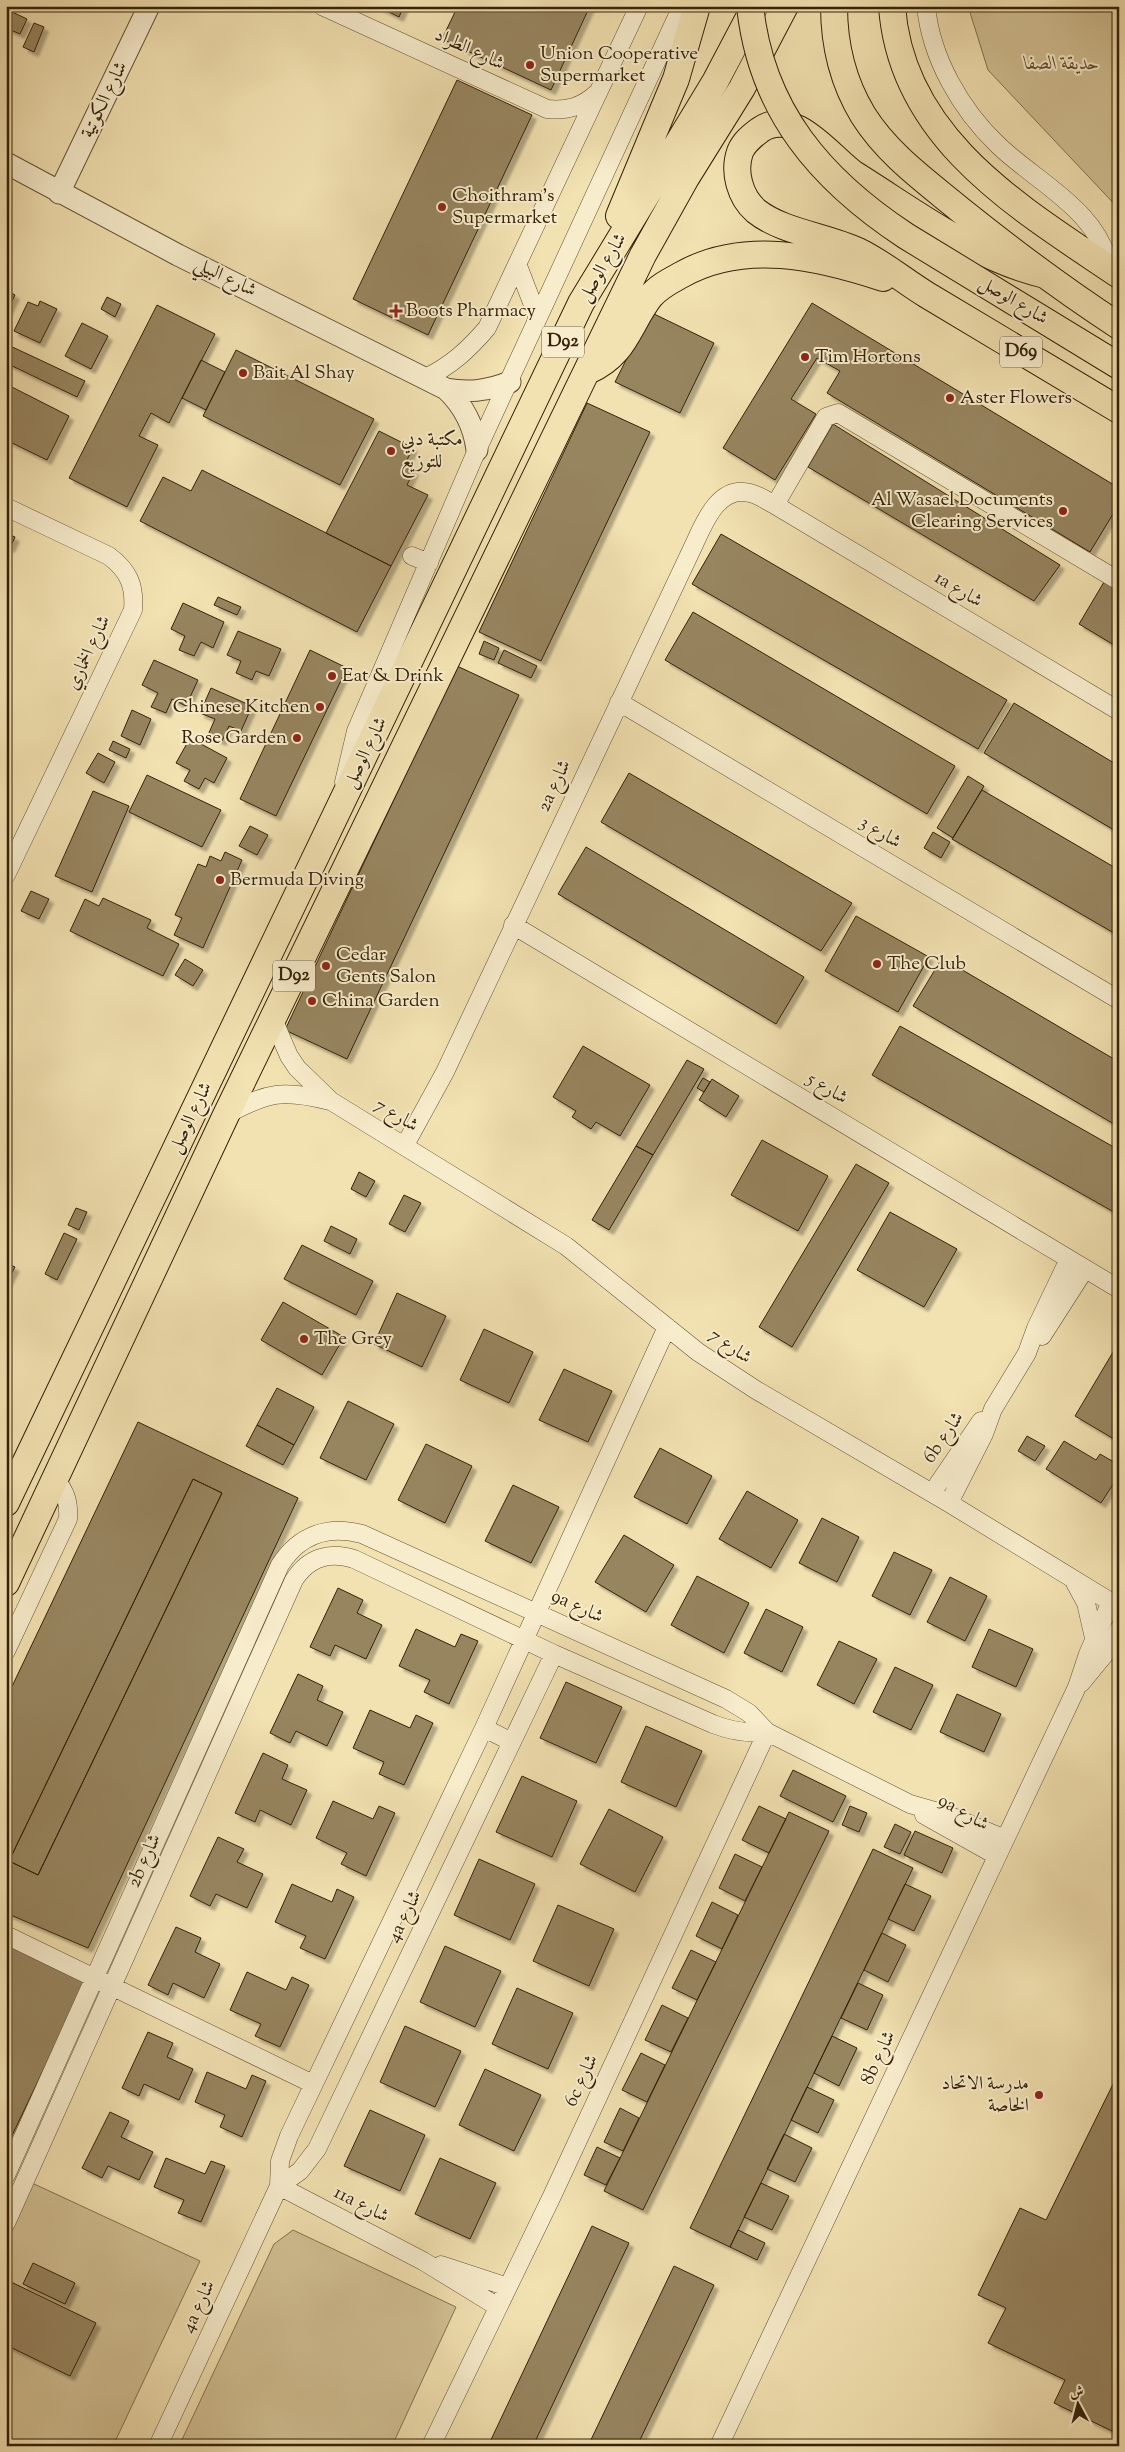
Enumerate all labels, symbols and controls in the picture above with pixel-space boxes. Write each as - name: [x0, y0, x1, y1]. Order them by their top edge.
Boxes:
- street label: شارع الطراد: [430, 22, 508, 78]
- place label: Union Cooperative Supermarket: [540, 41, 698, 90]
- park label: حديقة الصفا: [1022, 51, 1100, 78]
- street label: شارع الكوتية: [75, 57, 135, 143]
- marker: Union Cooperative Supermarket: [524, 59, 536, 71]
- place label: Choithram's Supermarket: [452, 183, 558, 232]
- marker: Choithram's Supermarket: [436, 201, 448, 213]
- street label: شارع الوصل: [572, 228, 634, 308]
- street label: شارع البيلي: [188, 251, 261, 307]
- street label: شارع الوصل: [973, 270, 1053, 332]
- place label: Boots Pharmacy: [406, 298, 536, 325]
- marker: Boots Pharmacy: [390, 305, 402, 317]
- road number: D92: [542, 327, 584, 358]
- road number: D69: [1000, 337, 1042, 368]
- place label: Tim Hortons: [815, 344, 921, 371]
- marker: Tim Hortons: [799, 351, 811, 363]
- place label: Bait Al Shay: [253, 360, 355, 387]
- marker: Bait Al Shay: [237, 367, 249, 379]
- place label: Aster Flowers: [960, 385, 1072, 412]
- marker: Aster Flowers: [944, 392, 956, 404]
- place label: مكتبة دبي للتوزيع: [401, 427, 463, 478]
- marker: مكتبة دبي للتوزيع: [385, 445, 397, 457]
- place label: Al Wasael Documents Clearing Services: [871, 487, 1053, 536]
- marker: Al Wasael Documents Clearing Services: [1057, 505, 1069, 517]
- street label: 1a شارع: [929, 565, 987, 615]
- street label: شارع الخماري: [60, 611, 118, 695]
- place label: Eat & Drink: [342, 663, 444, 690]
- marker: Eat & Drink: [326, 670, 338, 682]
- place label: Chinese Kitchen: [173, 694, 310, 721]
- marker: Chinese Kitchen: [314, 701, 326, 713]
- street label: شارع الوصل: [337, 713, 395, 793]
- place label: Rose Garden: [181, 725, 287, 752]
- marker: Rose Garden: [291, 732, 303, 744]
- street label: 2a شارع: [531, 756, 579, 816]
- street label: شارع 3: [854, 810, 906, 856]
- place label: Bermuda Diving: [230, 867, 364, 894]
- marker: Bermuda Diving: [214, 874, 226, 886]
- place label: Cedar Gents Salon: [336, 942, 436, 991]
- place label: The Club: [887, 951, 966, 978]
- marker: The Club: [871, 958, 883, 970]
- road number: D92: [273, 960, 315, 991]
- marker: Cedar Gents Salon: [320, 960, 332, 972]
- place label: China Garden: [322, 988, 440, 1015]
- marker: China Garden: [306, 995, 318, 1007]
- street label: شارع 5: [801, 1066, 853, 1112]
- street label: شارع الوصل: [162, 1078, 220, 1158]
- street label: شارع 7: [369, 1092, 423, 1140]
- street label: شارع 7: [703, 1323, 757, 1371]
- place label: The Grey: [314, 1326, 392, 1353]
- marker: The Grey: [298, 1333, 310, 1345]
- street label: 6b شارع: [917, 1407, 971, 1469]
- street label: 9a شارع: [546, 1583, 608, 1631]
- street label: 9a شارع: [932, 1788, 994, 1838]
- street label: 2b شارع: [121, 1830, 169, 1892]
- street label: 4a شارع: [381, 1886, 429, 1948]
- street label: 8b شارع: [855, 2026, 903, 2090]
- street label: 6c شارع: [558, 2050, 606, 2112]
- place label: مدرسة الاتحاد الخاصة: [942, 2071, 1029, 2120]
- marker: مدرسة الاتحاد الخاصة: [1033, 2089, 1045, 2101]
- street label: 11a شارع: [329, 2180, 393, 2230]
- street label: 4a شارع: [175, 2276, 223, 2338]
- north arrow: [1052, 2380, 1102, 2430]
- text: ش: [1069, 2382, 1085, 2404]

